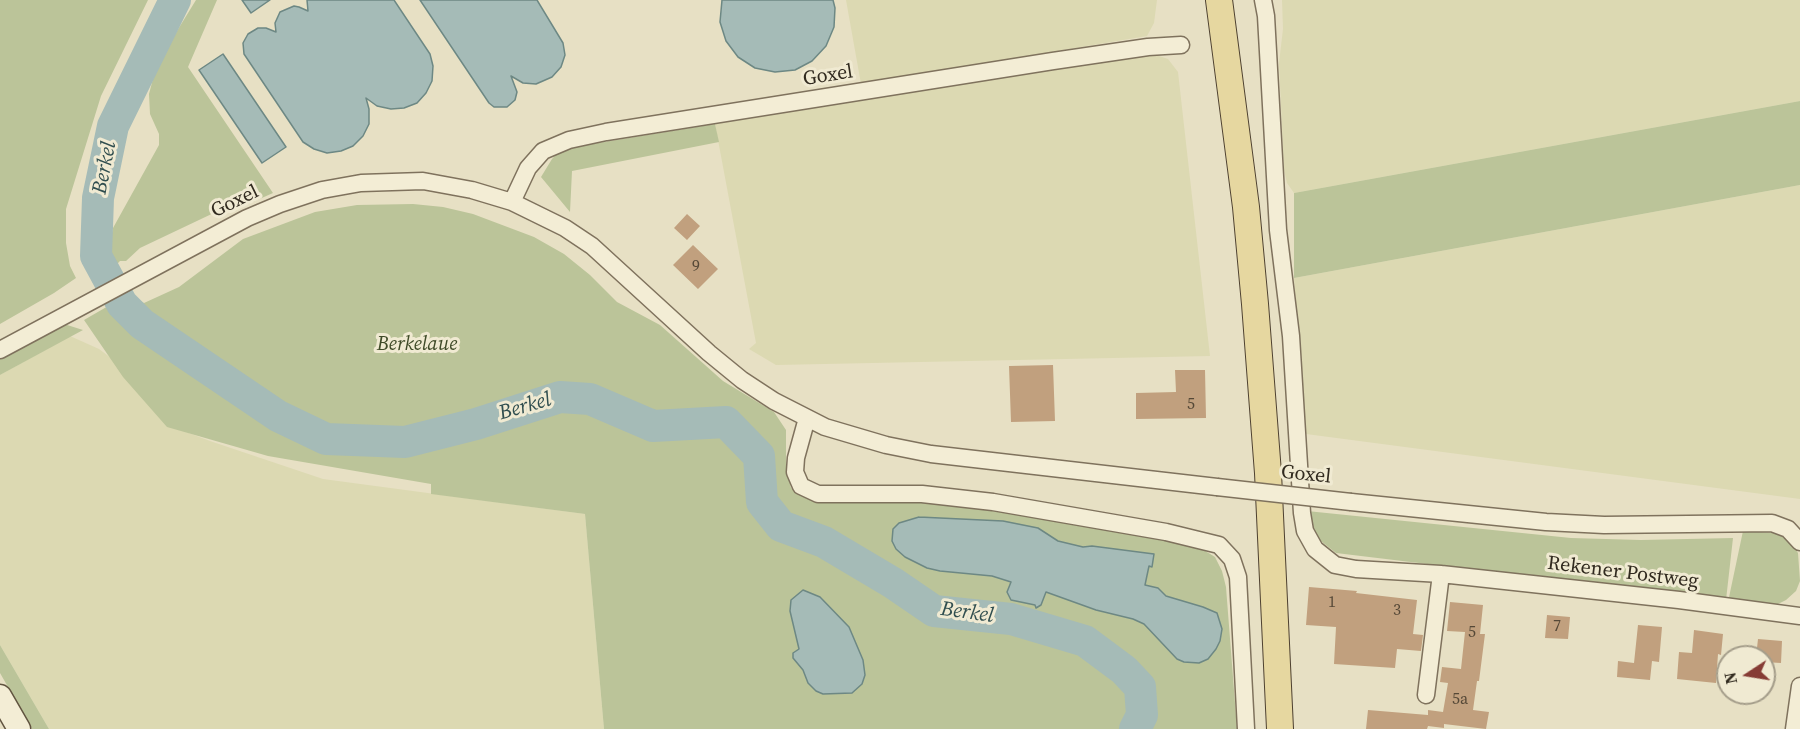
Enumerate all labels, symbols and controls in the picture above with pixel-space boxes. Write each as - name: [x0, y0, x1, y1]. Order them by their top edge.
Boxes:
- street label: Goxel: [801, 60, 855, 92]
- water label: Berkel: [88, 140, 122, 196]
- street label: Goxel: [207, 180, 263, 224]
- house number: 9: [692, 257, 700, 277]
- park label: Berkelaue: [377, 333, 457, 357]
- water label: Berkel: [496, 388, 554, 426]
- house number: 5: [1187, 395, 1195, 415]
- street label: Goxel: [1280, 460, 1332, 490]
- street label: Rekener Postweg: [1546, 552, 1700, 594]
- house number: 1: [1328, 593, 1336, 613]
- water label: Berkel: [939, 597, 995, 629]
- house number: 3: [1393, 601, 1401, 621]
- house number: 7: [1553, 617, 1561, 637]
- house number: 5: [1468, 623, 1476, 643]
- north arrow: [1716, 645, 1776, 705]
- text: N: [1718, 670, 1742, 686]
- house number: 5a: [1452, 690, 1468, 710]

